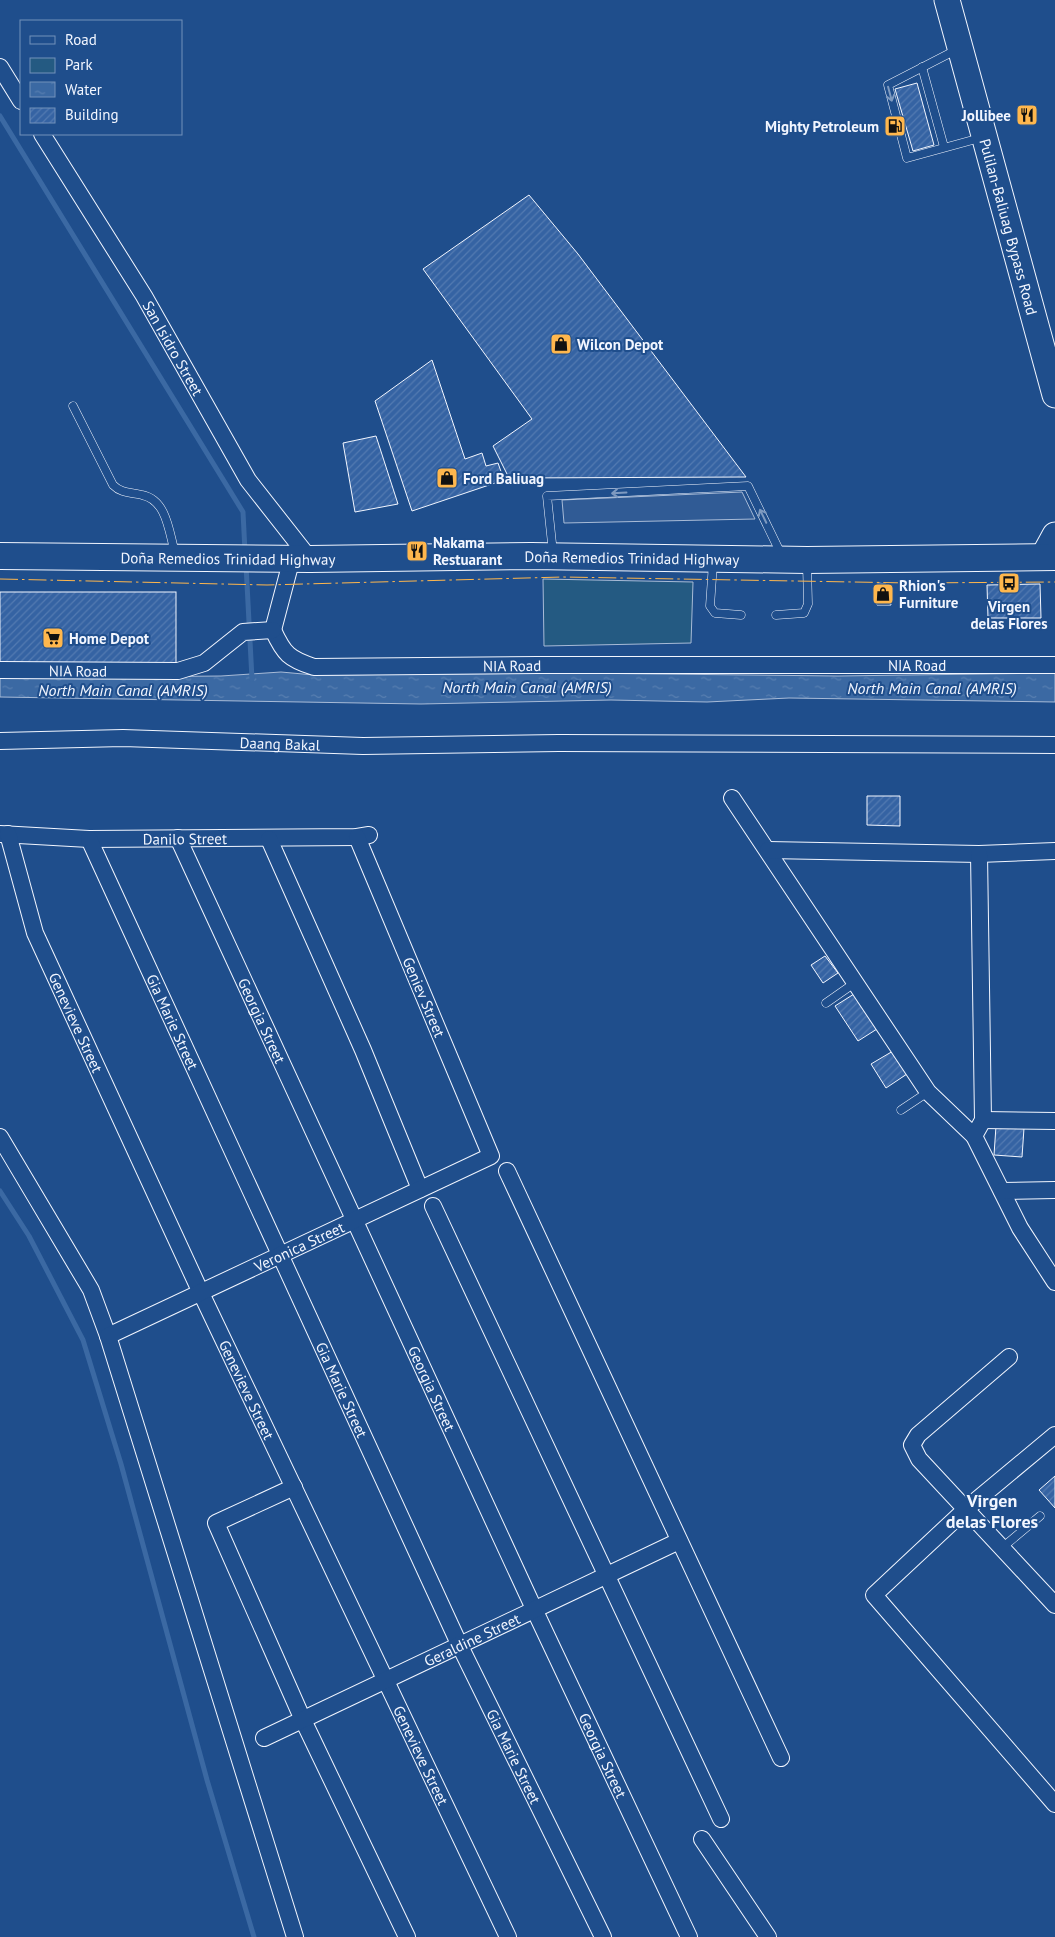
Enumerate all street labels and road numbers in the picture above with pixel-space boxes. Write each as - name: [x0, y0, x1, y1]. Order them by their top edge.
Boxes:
- street label: Pulilan-Baliuag Bypass Road: [976, 136, 1042, 317]
- street label: San Isidro Street: [139, 297, 208, 399]
- street label: Doña Remedios Trinidad Highway: [524, 546, 740, 569]
- street label: Doña Remedios Trinidad Highway: [120, 548, 336, 568]
- street label: NIA Road: [483, 655, 541, 675]
- street label: NIA Road: [888, 656, 946, 675]
- street label: NIA Road: [49, 661, 107, 680]
- street label: Daang Bakal: [239, 732, 321, 754]
- street label: Danilo Street: [143, 828, 227, 848]
- street label: Geniev Street: [399, 954, 449, 1040]
- street label: Genevieve Street: [45, 969, 107, 1075]
- street label: Gia Marie Street: [143, 971, 203, 1072]
- street label: Georgia Street: [234, 975, 290, 1066]
- street label: Veronica Street: [250, 1217, 347, 1276]
- street label: Genevieve Street: [215, 1337, 279, 1442]
- street label: Gia Marie Street: [312, 1339, 372, 1440]
- street label: Georgia Street: [404, 1343, 460, 1434]
- street label: Geraldine Street: [421, 1608, 523, 1670]
- street label: Genevieve Street: [389, 1702, 453, 1808]
- street label: Gia Marie Street: [483, 1706, 545, 1807]
- street label: Georgia Street: [575, 1710, 631, 1801]

